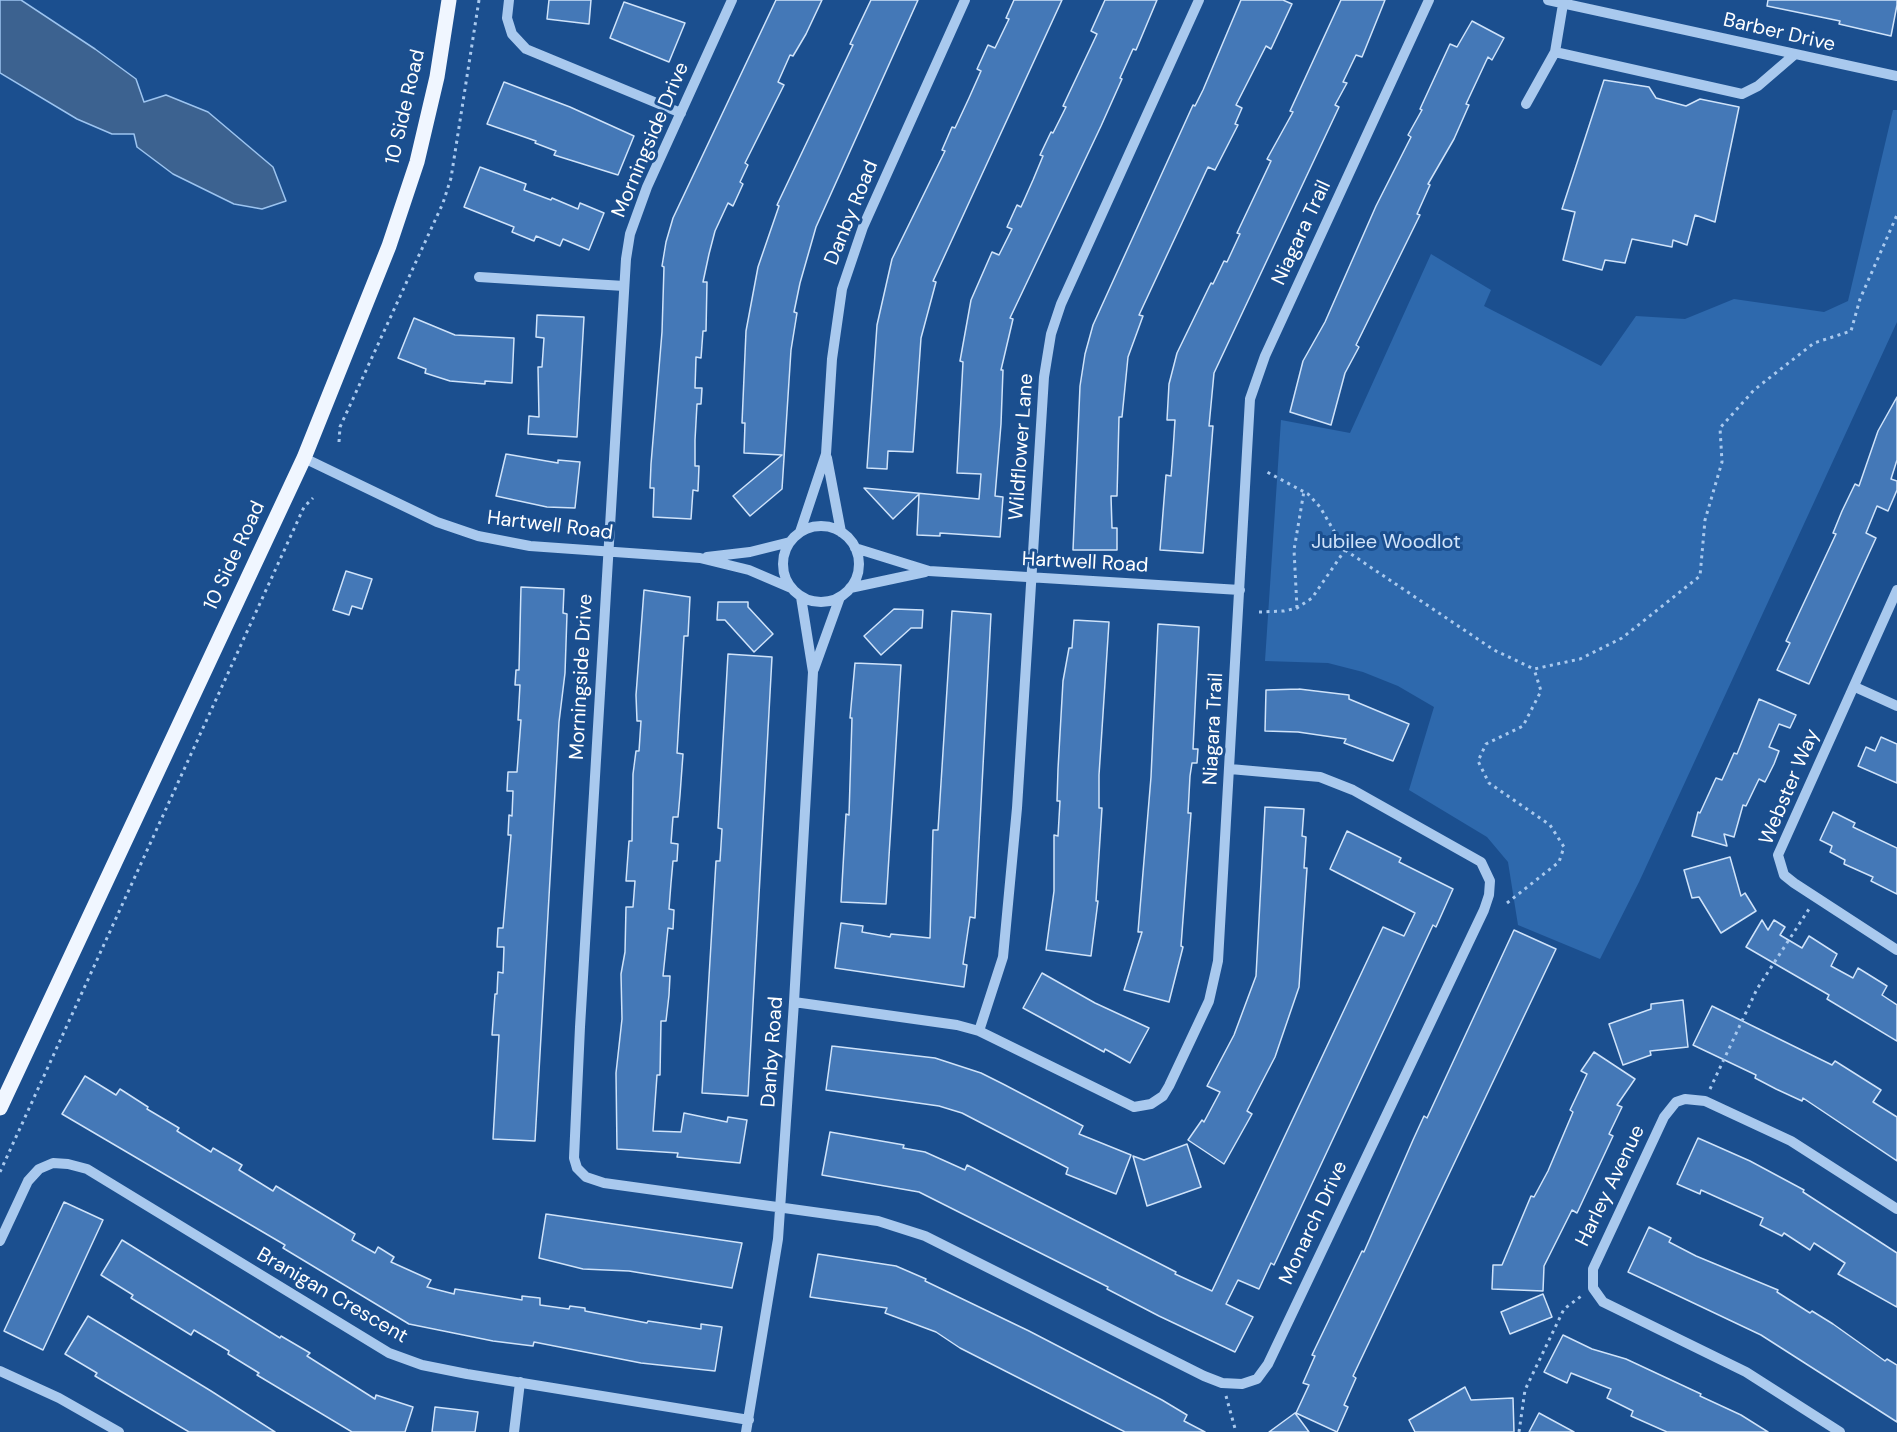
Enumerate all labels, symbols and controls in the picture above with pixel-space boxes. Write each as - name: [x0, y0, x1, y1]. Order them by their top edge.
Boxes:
- street label: Barber Drive: [1721, 8, 1837, 58]
- street label: 10 Side Road: [381, 47, 431, 167]
- street label: Morningside Drive: [607, 59, 695, 221]
- street label: Danby Road: [820, 157, 884, 269]
- street label: Niagara Trail: [1267, 177, 1337, 289]
- street label: Wildflower Lane: [1005, 373, 1039, 521]
- street label: 10 Side Road: [199, 498, 271, 614]
- street label: Hartwell Road: [486, 506, 614, 546]
- park label: Jubilee Woodlot: [1311, 531, 1461, 555]
- street label: Hartwell Road: [1021, 548, 1149, 578]
- street label: Morningside Drive: [566, 593, 598, 761]
- street label: Niagara Trail: [1199, 672, 1229, 786]
- street label: Webster Way: [1755, 725, 1825, 849]
- street label: Danby Road: [757, 996, 789, 1108]
- street label: Harley Avenue: [1571, 1122, 1651, 1250]
- street label: Monarch Drive: [1275, 1157, 1353, 1289]
- street label: Branigan Crescent: [252, 1243, 412, 1349]

